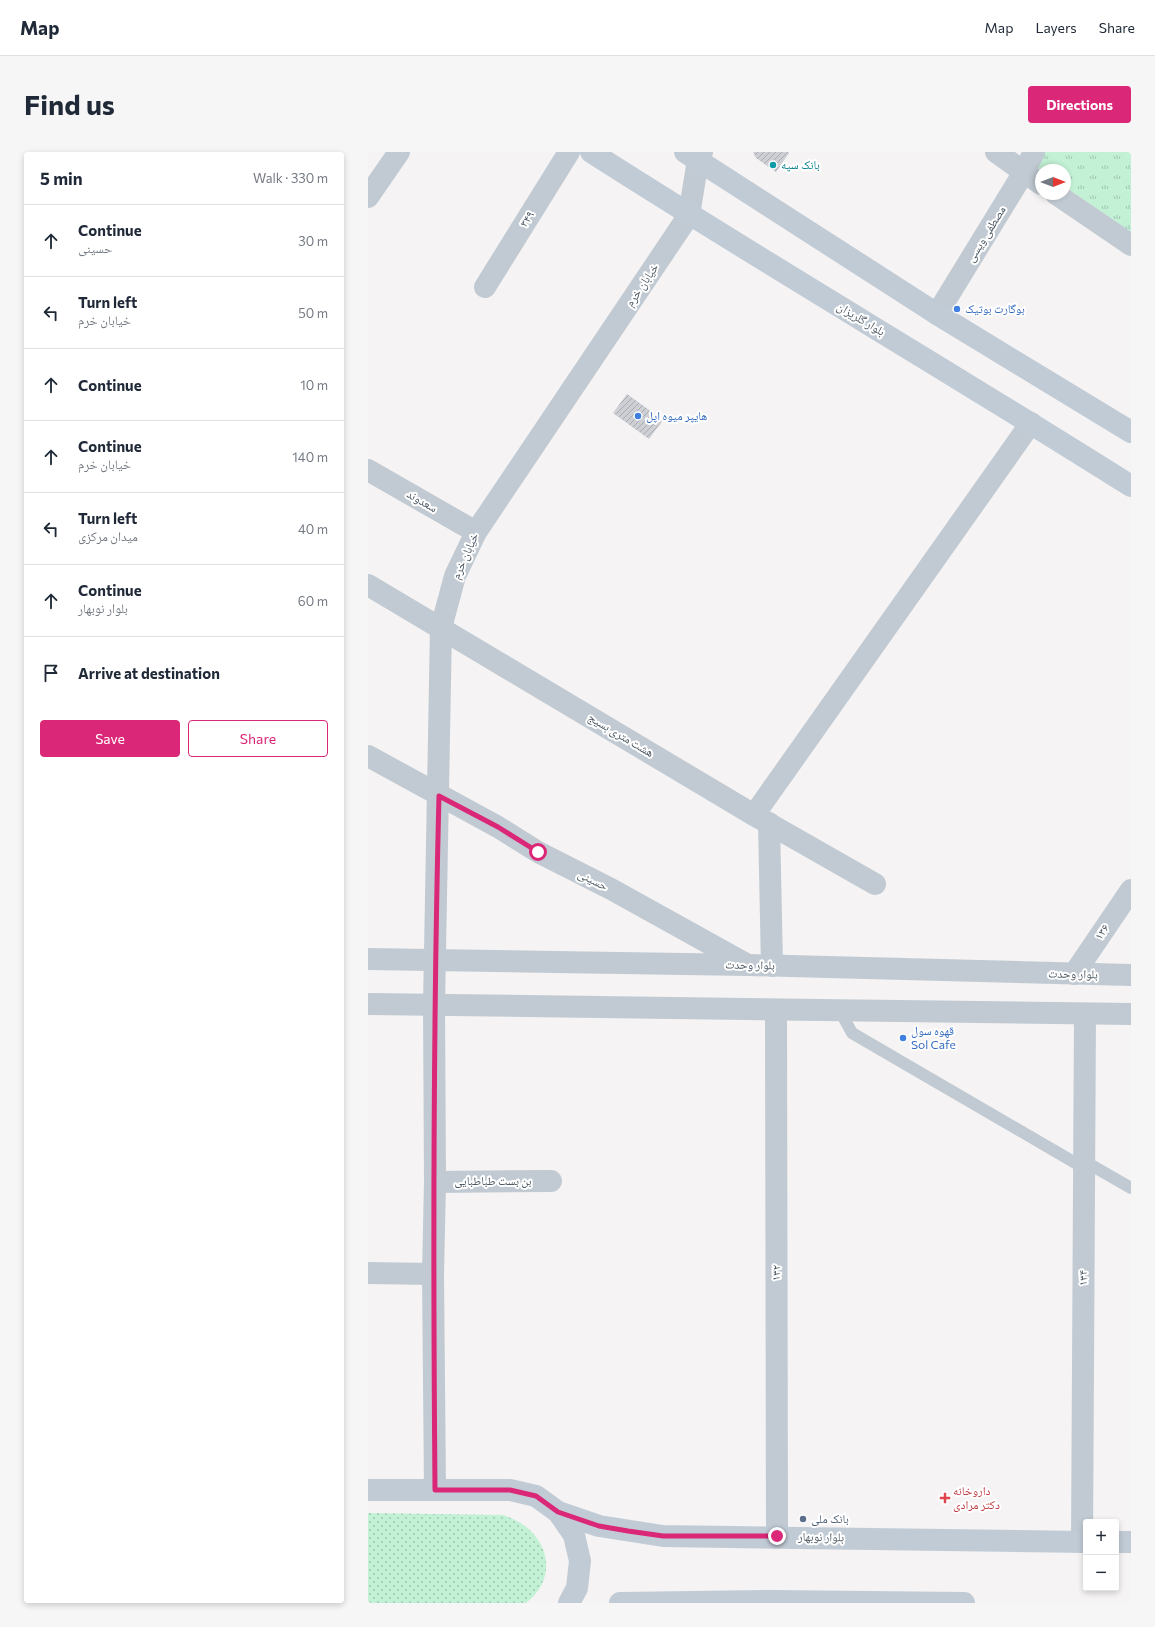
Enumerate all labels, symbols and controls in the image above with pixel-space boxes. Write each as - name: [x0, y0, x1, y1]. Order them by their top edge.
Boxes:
- text: Map: [20, 16, 59, 39]
- text: Map: [985, 19, 1013, 36]
- text: Layers: [1035, 19, 1077, 36]
- text: Share: [1099, 19, 1135, 36]
- button: Directions: [1028, 86, 1131, 123]
- text: Find us: [24, 87, 115, 121]
- place label: بانک سپه: [781, 157, 820, 172]
- marker: بانک سپه: [768, 160, 778, 170]
- north arrow: [1035, 164, 1071, 200]
- text: 5 min: [40, 168, 83, 189]
- text: Walk · 330 m: [253, 170, 328, 186]
- street label: مصطفی ویسی: [962, 203, 1009, 265]
- street label: ۳۴۹: [516, 208, 536, 229]
- text: Continue: [78, 221, 142, 239]
- icon: ahead: [40, 230, 62, 252]
- text: 30 m: [298, 233, 328, 249]
- text: حسینی: [78, 240, 112, 256]
- street label: خیابان خرم: [622, 260, 663, 310]
- text: Turn left: [78, 293, 137, 311]
- street label: بلوار گلریزان: [834, 298, 888, 339]
- place label: بوگارت بوتیک: [965, 301, 1025, 316]
- icon: left: [40, 302, 62, 324]
- marker: بوگارت بوتیک: [952, 304, 962, 314]
- text: 50 m: [298, 305, 328, 321]
- text: خیابان خرم: [78, 312, 131, 328]
- icon: ahead: [40, 374, 62, 396]
- text: Continue: [78, 376, 142, 394]
- text: 10 m: [300, 377, 328, 393]
- place label: هایپر میوه اپل: [646, 408, 707, 423]
- marker: هایپر میوه اپل: [633, 411, 643, 421]
- text: Continue: [78, 437, 142, 455]
- icon: ahead: [40, 446, 62, 468]
- text: 140 m: [292, 449, 328, 465]
- text: خیابان خرم: [78, 456, 131, 472]
- street label: سعدوند: [405, 486, 440, 515]
- text: Turn left: [78, 509, 137, 527]
- icon: left: [40, 518, 62, 540]
- text: 40 m: [298, 521, 328, 537]
- text: میدان مرکزی: [78, 528, 138, 544]
- street label: خیابان خرم: [448, 530, 482, 582]
- text: Continue: [78, 581, 142, 599]
- icon: ahead: [40, 590, 62, 612]
- text: 60 m: [298, 593, 328, 609]
- text: بلوار نوبهار: [78, 600, 128, 616]
- icon: arrive: [40, 662, 62, 684]
- text: Arrive at destination: [78, 664, 220, 682]
- street label: هشت متری بسیج: [585, 709, 657, 760]
- button: Save: [40, 720, 180, 757]
- button: Share: [188, 720, 328, 757]
- route start: [529, 843, 547, 861]
- street label: حسینی: [576, 866, 611, 894]
- street label: ۱۳۶: [1091, 921, 1112, 942]
- street label: بلوار وحدت: [725, 957, 775, 973]
- street label: بلوار وحدت: [1048, 966, 1098, 982]
- place label: قهوه سول Sol Cafe: [911, 1023, 956, 1051]
- marker: قهوه سول Sol Cafe: [898, 1033, 908, 1043]
- street label: بن بست طباطبایی: [454, 1173, 532, 1188]
- street label: ۱۳۲: [768, 1265, 782, 1281]
- street label: ۱۳۴: [1075, 1270, 1089, 1286]
- place label: داروخانه دکتر مرادی: [953, 1483, 1000, 1512]
- marker: داروخانه دکتر مرادی: [940, 1493, 950, 1503]
- place label: بانک ملی: [811, 1511, 849, 1526]
- marker: بانک ملی: [798, 1514, 808, 1524]
- map controls: [1083, 1519, 1119, 1591]
- button: +: [1083, 1519, 1119, 1555]
- route end: [768, 1527, 786, 1545]
- street label: بلوار نوبهار: [797, 1529, 844, 1545]
- button: −: [1083, 1555, 1119, 1591]

